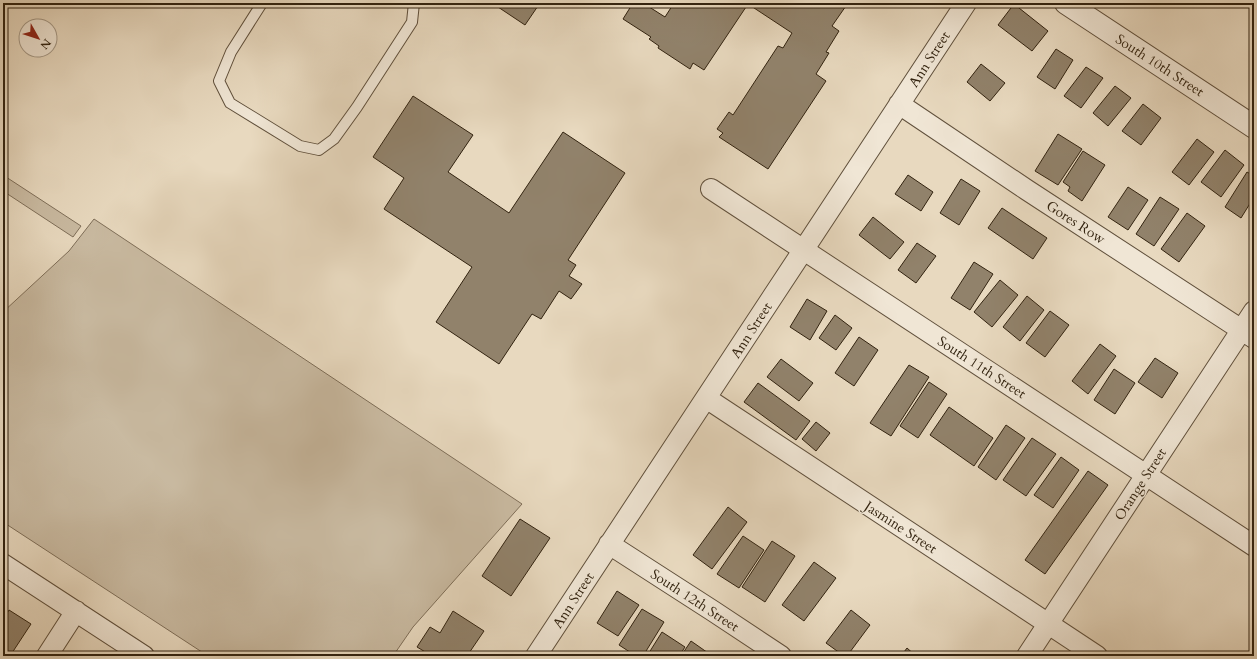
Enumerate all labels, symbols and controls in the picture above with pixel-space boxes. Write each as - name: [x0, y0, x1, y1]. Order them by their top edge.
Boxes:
- north arrow: [18, 18, 58, 58]
- street label: Ann Street: [904, 27, 955, 91]
- street label: South 10th Street: [1112, 30, 1208, 101]
- text: N: [36, 36, 54, 53]
- street label: Gores Row: [1042, 196, 1110, 249]
- street label: Ann Street: [726, 298, 777, 362]
- street label: South 11th Street: [934, 332, 1030, 403]
- street label: Orange Street: [1110, 444, 1171, 524]
- street label: Jasmine Street: [859, 496, 941, 558]
- street label: South 12th Street: [647, 565, 743, 636]
- street label: Ann Street: [548, 568, 599, 632]

